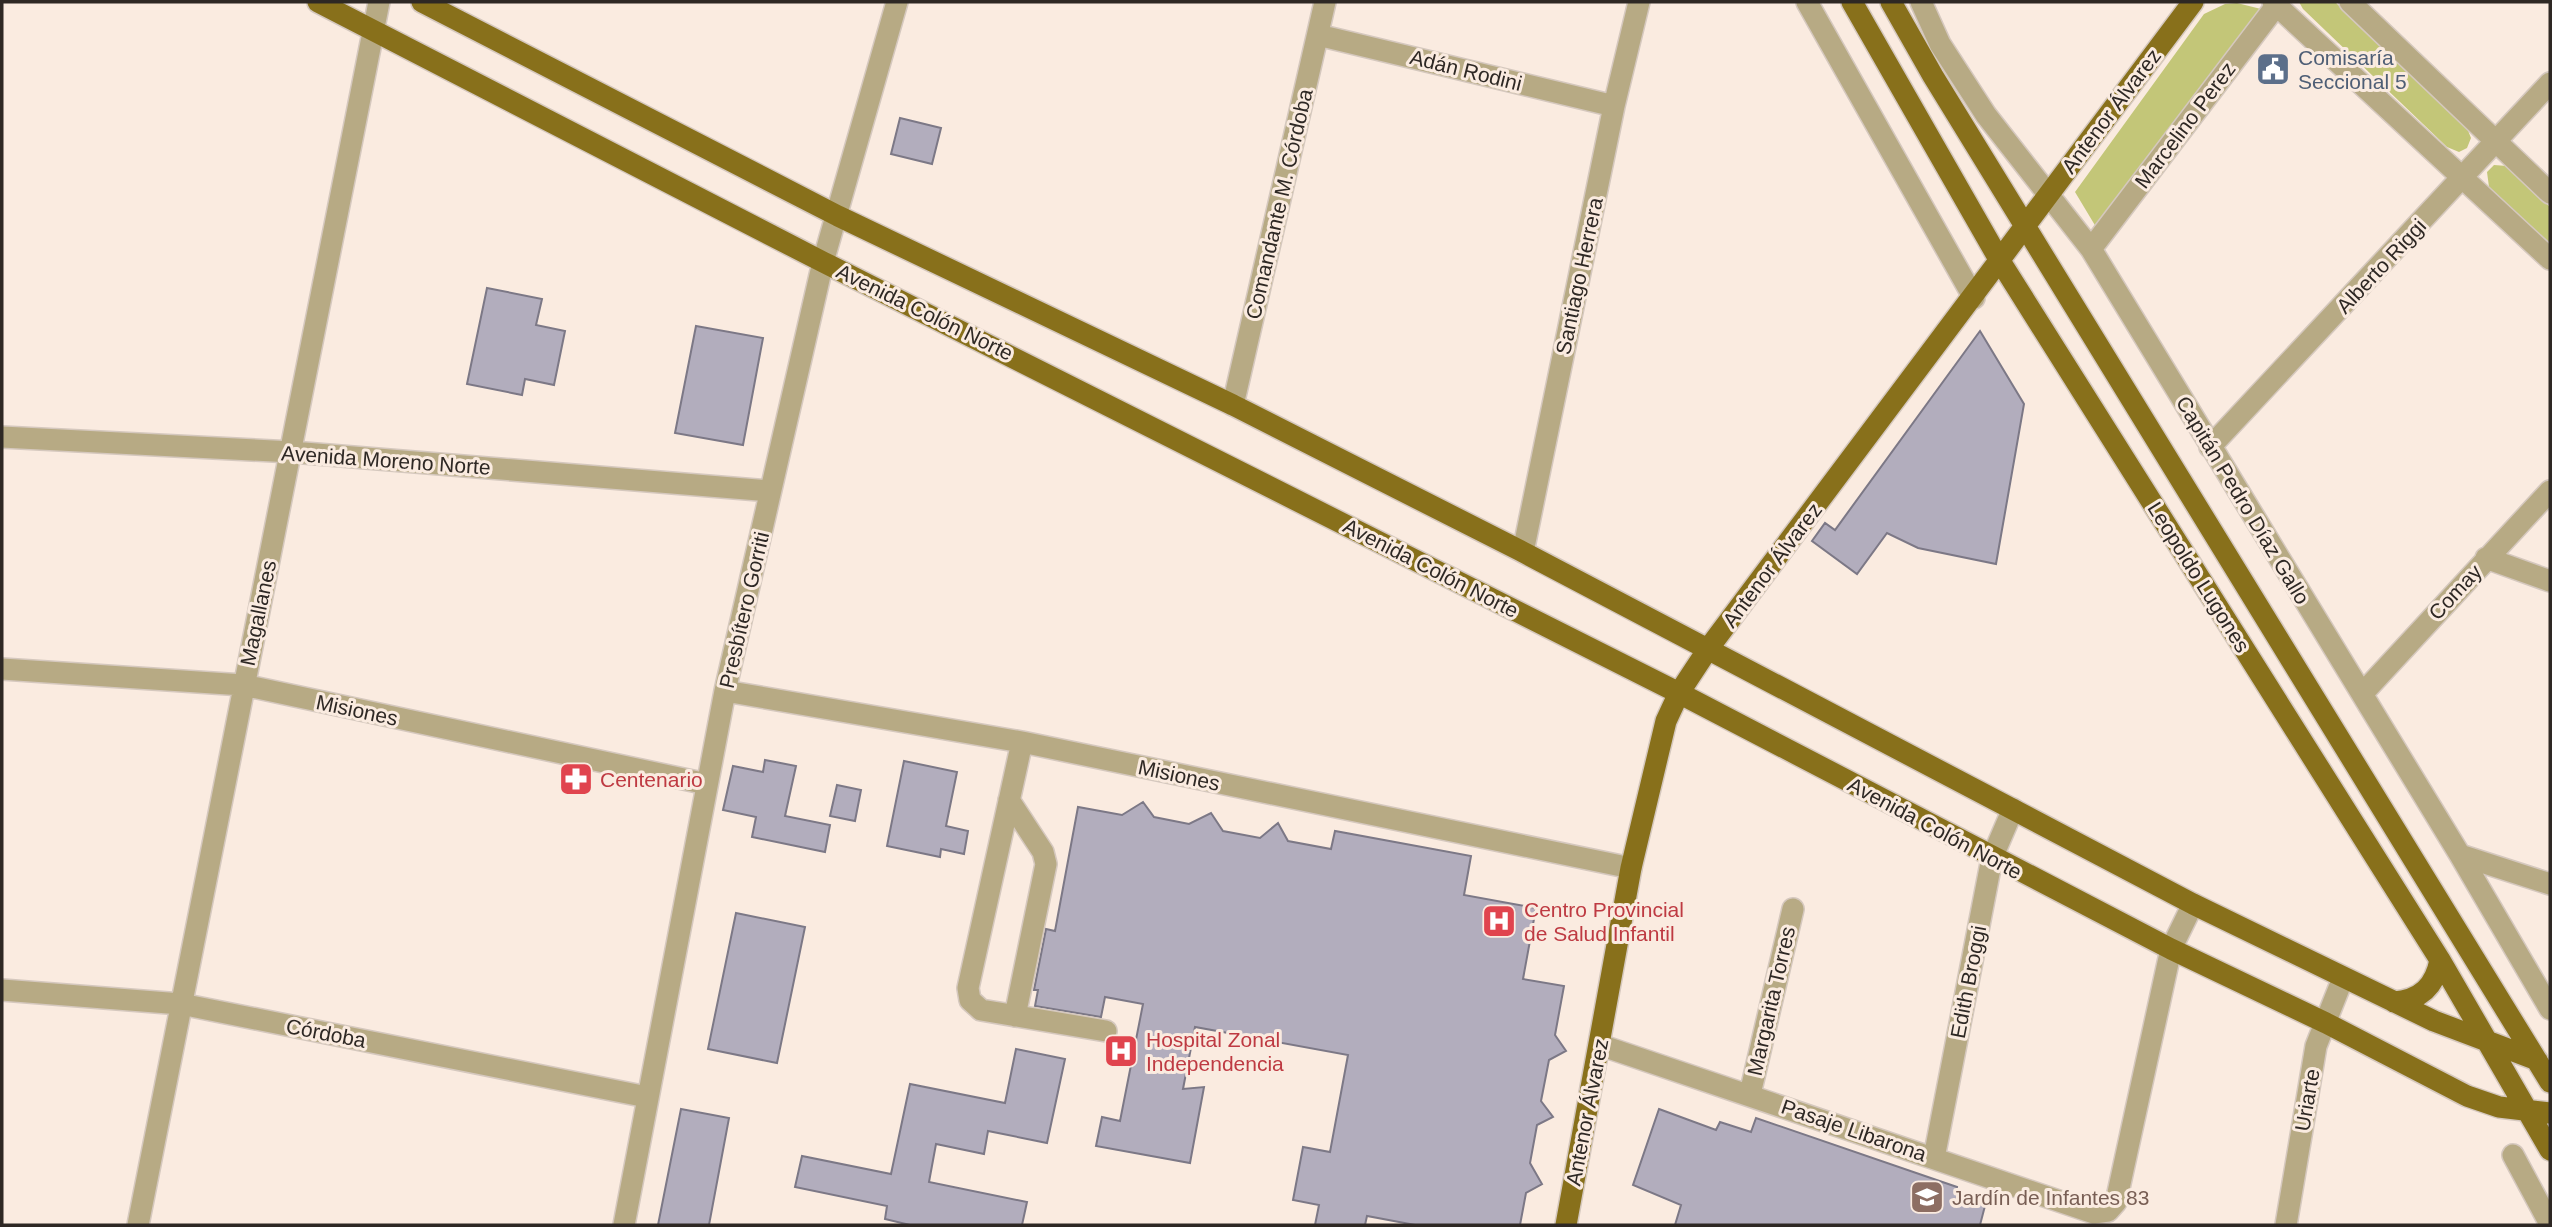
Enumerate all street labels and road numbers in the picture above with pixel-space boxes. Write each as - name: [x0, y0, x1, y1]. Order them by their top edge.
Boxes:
- street label: Antenor Álvarez: [2057, 44, 2165, 178]
- street label: Adán Rodini: [1408, 45, 1524, 95]
- street label: Marcelino Perez: [2130, 57, 2240, 193]
- street label: Comandante M. Córdoba: [1241, 86, 1317, 321]
- street label: Santiago Herrera: [1551, 195, 1607, 357]
- street label: Alberto Riggi: [2332, 214, 2430, 318]
- street label: Avenida Colón Norte: [833, 259, 1017, 365]
- street label: Capitán Pedro Díaz Gallo: [2172, 392, 2314, 608]
- street label: Avenida Moreno Norte: [281, 441, 491, 479]
- street label: Antenor Álvarez: [1718, 498, 1826, 632]
- street label: Leopoldo Lugones: [2143, 498, 2255, 656]
- street label: Avenida Colón Norte: [1340, 514, 1522, 622]
- street label: Presbítero Gorriti: [715, 530, 773, 690]
- street label: Magallanes: [236, 558, 280, 668]
- street label: Comay: [2424, 559, 2486, 624]
- street label: Misiones: [314, 690, 400, 730]
- street label: Misiones: [1136, 755, 1222, 795]
- street label: Avenida Colón Norte: [1844, 772, 2026, 884]
- street label: Margarita Torres: [1743, 924, 1799, 1078]
- street label: Edith Broggi: [1946, 924, 1990, 1040]
- street label: Córdoba: [284, 1014, 368, 1052]
- street label: Antenor Álvarez: [1561, 1036, 1613, 1188]
- street label: Uriarte: [2290, 1067, 2324, 1133]
- street label: Pasaje Libarona: [1778, 1094, 1930, 1166]

